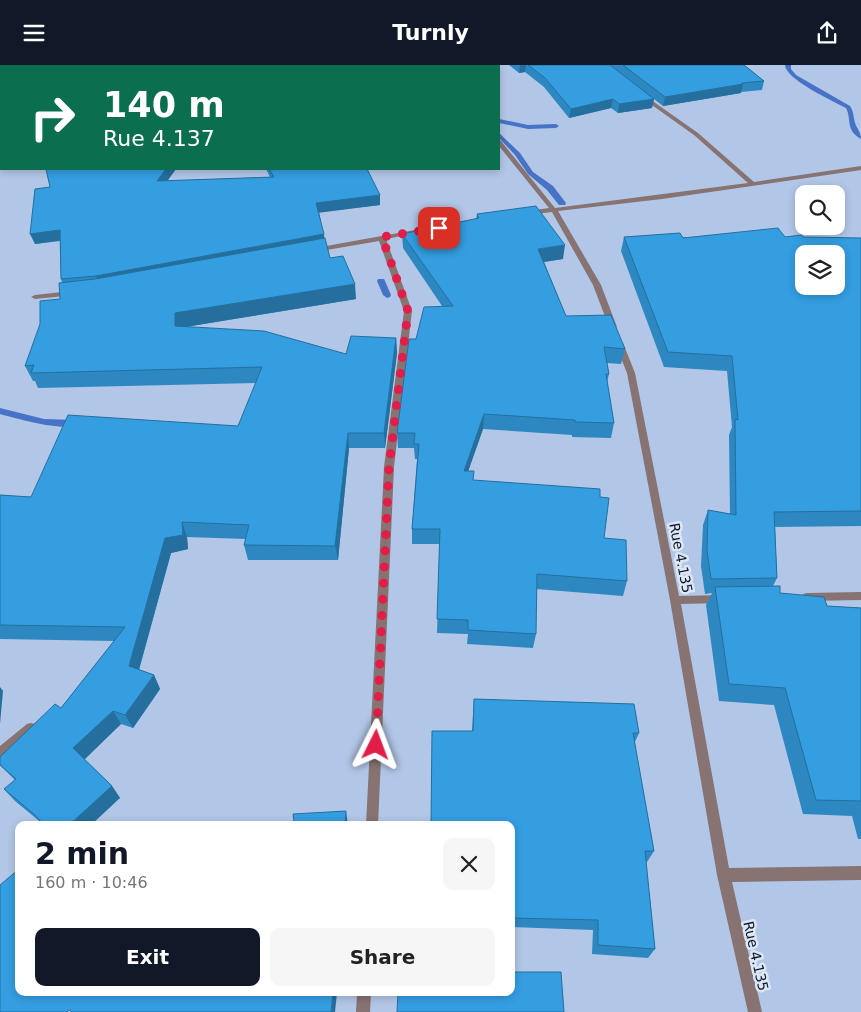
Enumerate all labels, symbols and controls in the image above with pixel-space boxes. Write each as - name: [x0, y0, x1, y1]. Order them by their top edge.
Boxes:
- icon: menu: [20, 19, 48, 47]
- icon: share: [813, 19, 841, 47]
- text: Turnly: [392, 20, 469, 45]
- icon: right: [20, 85, 85, 150]
- text: 140 m: [103, 85, 225, 125]
- text: Rue 4.137: [103, 126, 215, 151]
- map controls: [795, 185, 845, 295]
- button: search: [795, 185, 845, 235]
- pin: [418, 207, 460, 249]
- icon: arrive: [425, 214, 453, 242]
- button: layers: [795, 245, 845, 295]
- street label: Rue 4.135: [666, 522, 696, 594]
- position arrow: [349, 718, 401, 770]
- text: 2 min: [35, 836, 129, 871]
- button: close: [443, 838, 495, 890]
- text: 160 m · 10:46: [35, 873, 148, 892]
- street label: Rue 4.135: [740, 920, 772, 992]
- button: Exit: [35, 928, 260, 986]
- button: Share: [270, 928, 495, 986]

